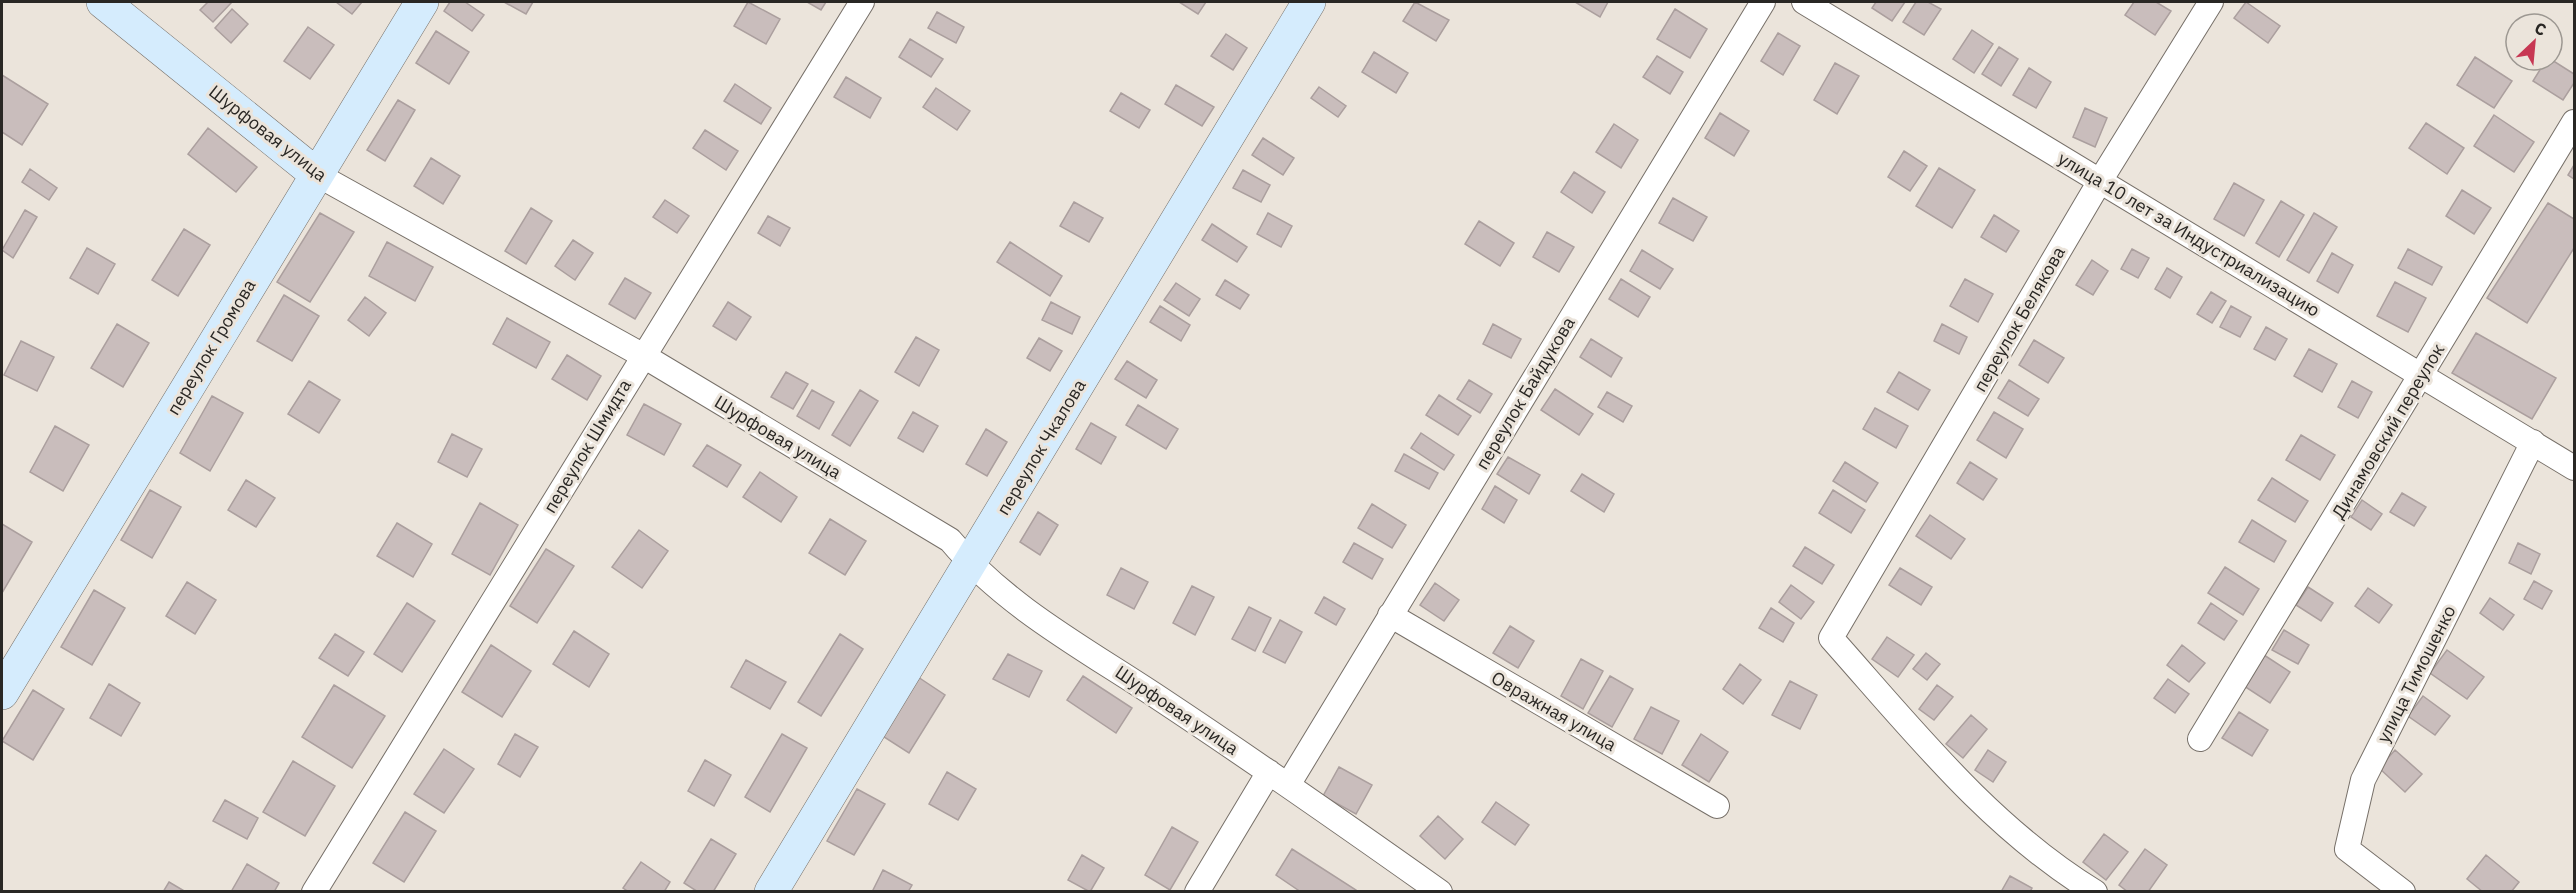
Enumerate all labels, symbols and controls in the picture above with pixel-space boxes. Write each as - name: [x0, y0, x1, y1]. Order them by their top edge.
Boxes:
- north arrow: [2504, 12, 2564, 72]
- text: С: [2532, 17, 2550, 40]
- street label: Шурфовая улица: [204, 80, 332, 186]
- street label: улица 10 лет за Индустриализацию: [2054, 147, 2324, 321]
- street label: переулок Белякова: [1968, 242, 2070, 396]
- street label: переулок Громова: [161, 275, 261, 419]
- street label: переулок Байдукова: [1470, 312, 1580, 474]
- street label: Динамовский переулок: [2327, 339, 2449, 523]
- street label: переулок Шмидта: [538, 375, 636, 517]
- street label: переулок Чкалова: [991, 375, 1091, 519]
- street label: Шурфовая улица: [711, 390, 846, 484]
- street label: улица Тимошенко: [2371, 601, 2461, 747]
- street label: Шурфовая улица: [1111, 660, 1243, 760]
- street label: Овражная улица: [1487, 666, 1621, 756]

